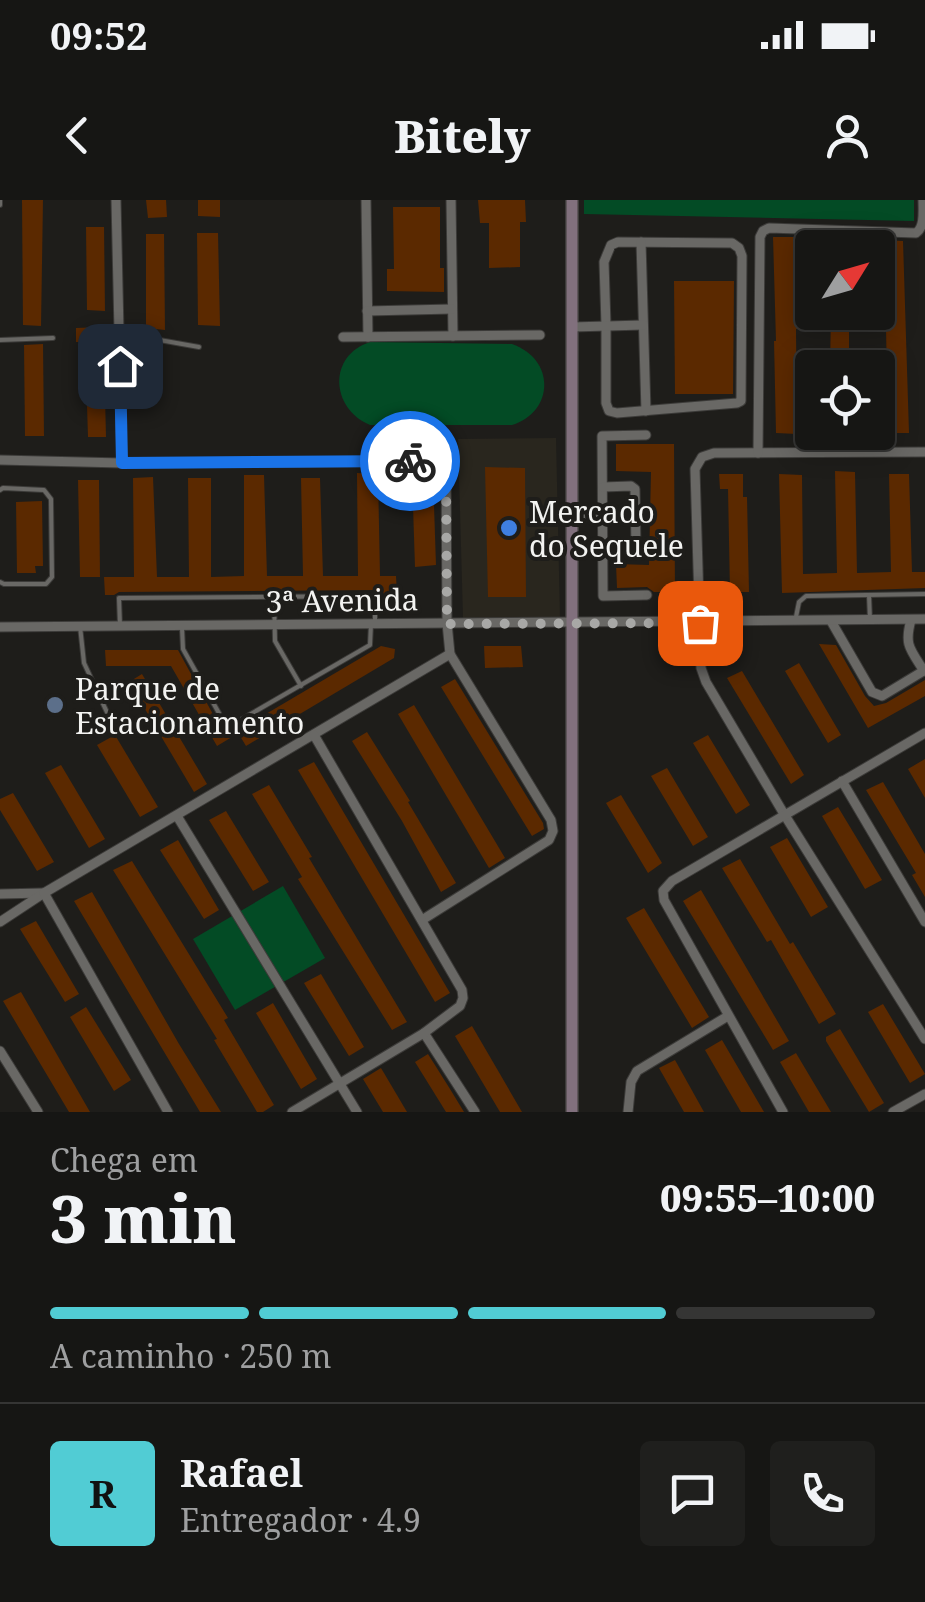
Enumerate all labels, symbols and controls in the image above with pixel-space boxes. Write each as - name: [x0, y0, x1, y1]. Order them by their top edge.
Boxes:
- text: 09:52: [50, 9, 147, 61]
- text: Bitely: [394, 105, 531, 166]
- icon: back: [50, 108, 105, 163]
- icon: person: [820, 108, 875, 163]
- north arrow: [795, 230, 895, 330]
- map controls: [795, 230, 895, 450]
- pin: [78, 324, 163, 409]
- icon: home: [93, 339, 148, 394]
- button: locate: [795, 350, 895, 450]
- courier: [360, 411, 460, 511]
- icon: bike: [383, 434, 438, 489]
- place label: Mercado do Sequele: [529, 491, 684, 566]
- marker: Mercado do Sequele: [498, 517, 520, 539]
- street label: 3ª Avenida: [265, 578, 419, 622]
- pin: [658, 581, 743, 666]
- icon: bag: [673, 596, 728, 651]
- place label: Parque de Estacionamento: [75, 668, 304, 743]
- marker: Parque de Estacionamento: [44, 694, 66, 716]
- text: Chega em: [50, 1138, 198, 1181]
- text: 09:55–10:00: [660, 1171, 875, 1223]
- text: 3 min: [50, 1174, 237, 1262]
- text: A caminho · 250 m: [50, 1334, 331, 1377]
- button: chat: [640, 1441, 745, 1546]
- button: phone: [770, 1441, 875, 1546]
- text: Rafael: [180, 1446, 303, 1498]
- text: R: [89, 1467, 116, 1519]
- text: Entregador · 4.9: [180, 1498, 421, 1541]

